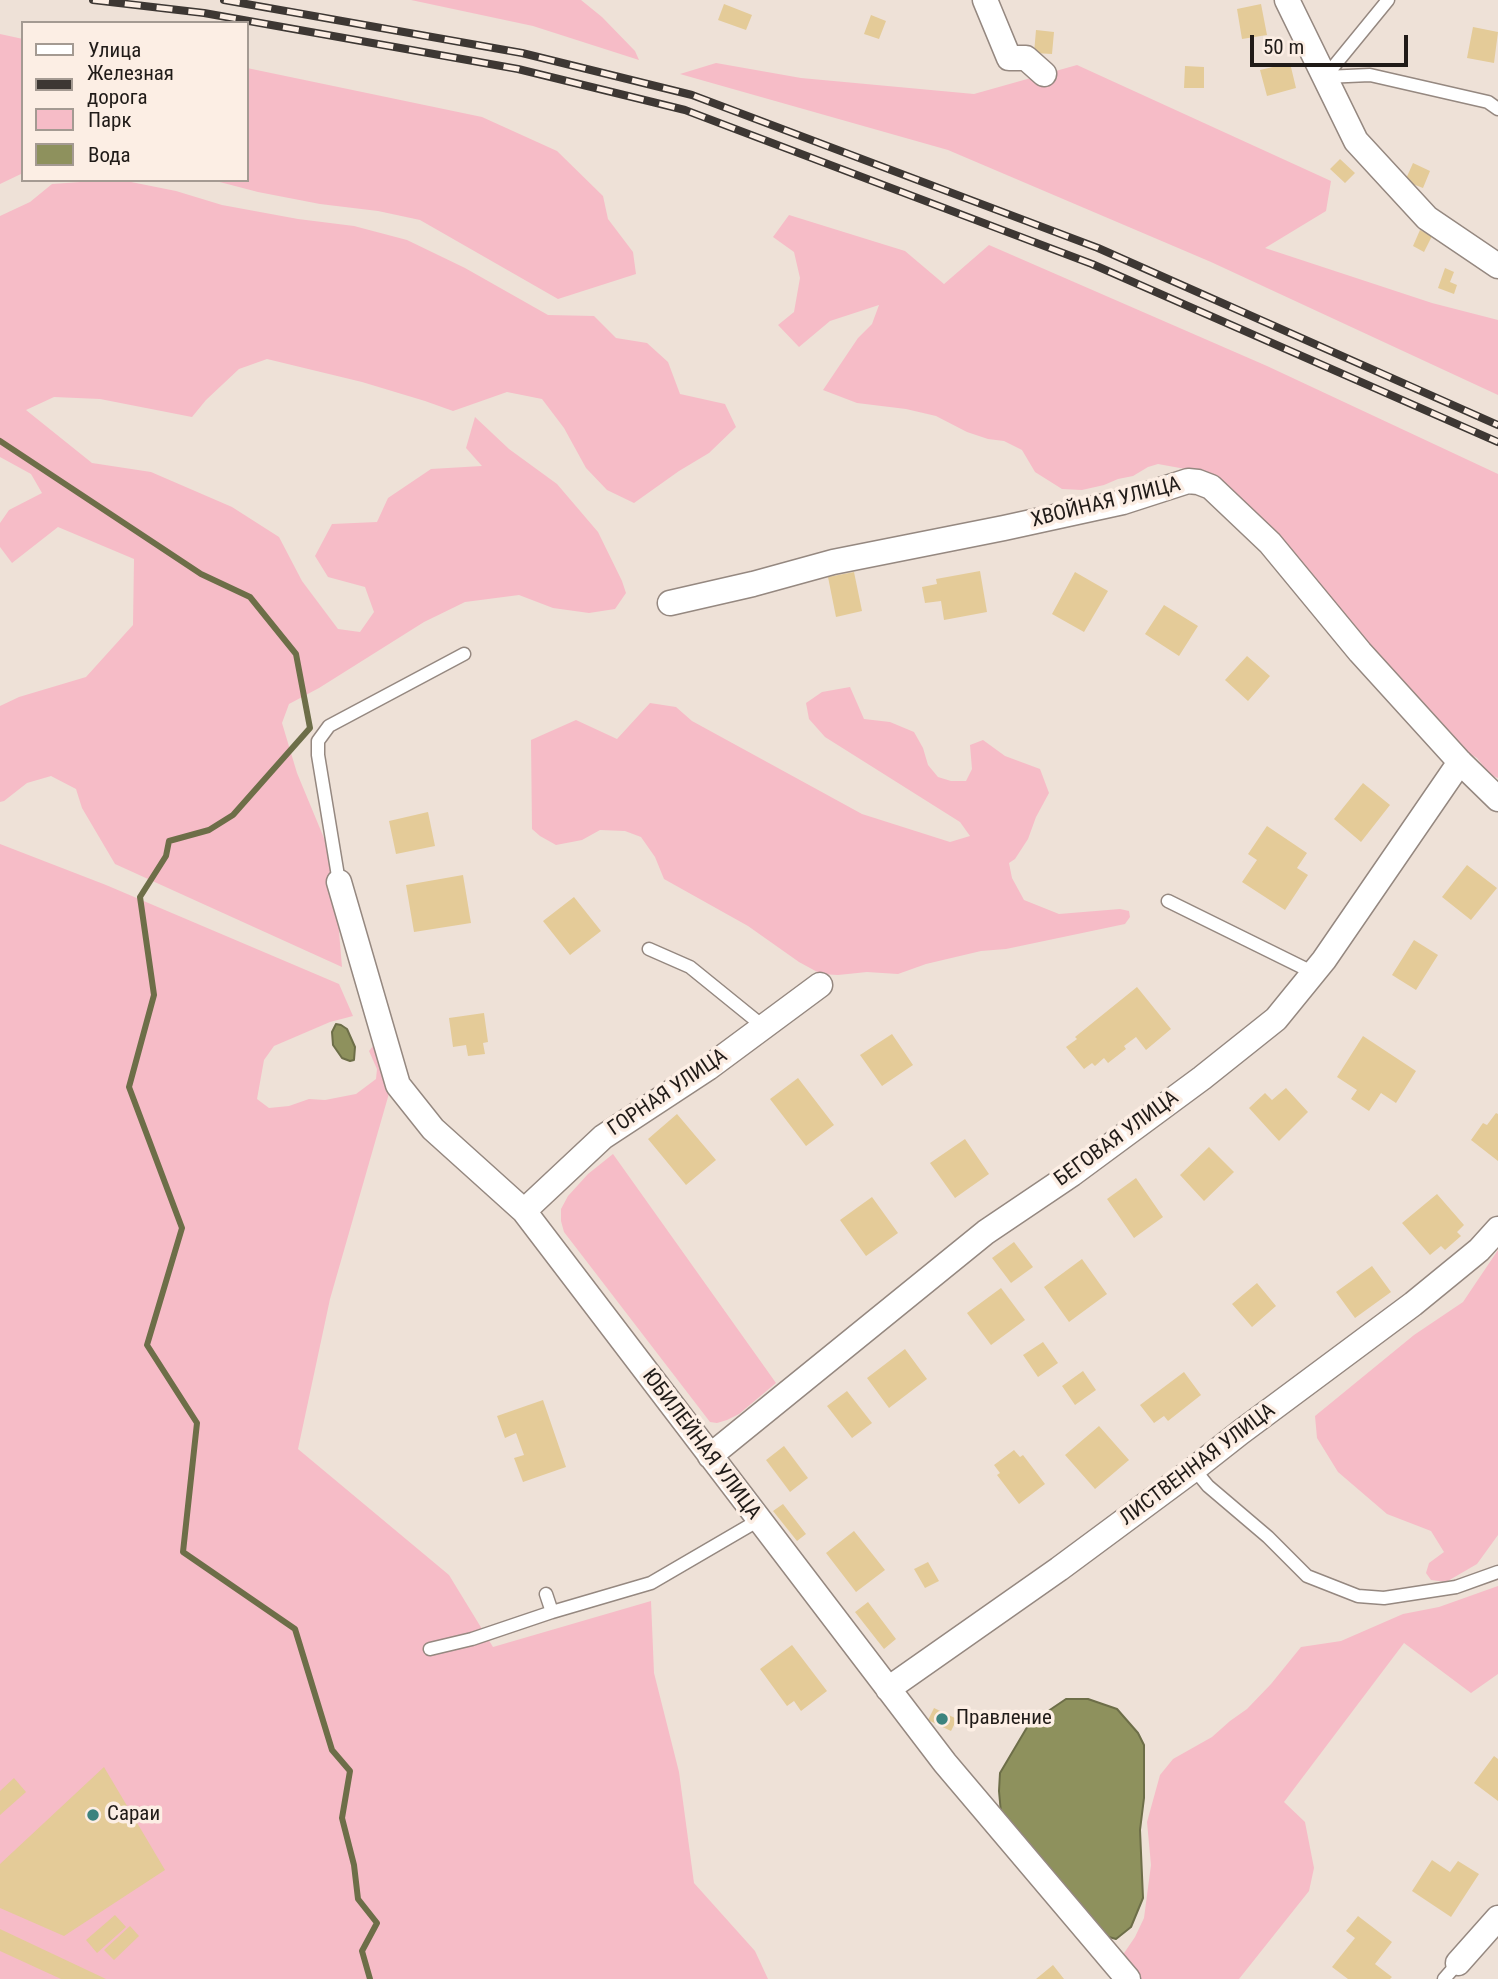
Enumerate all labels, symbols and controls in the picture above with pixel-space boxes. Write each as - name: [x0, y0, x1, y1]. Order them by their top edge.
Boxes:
- legend: [21, 21, 248, 182]
- scale bar: [1253, 21, 1410, 65]
- text: 50 m: [1263, 35, 1304, 59]
- text: Улица: [88, 38, 141, 62]
- text: Железная дорога: [87, 61, 174, 109]
- text: Парк: [88, 108, 132, 132]
- text: Вода: [88, 143, 131, 167]
- street label: ХВОЙНАЯ УЛИЦА: [1029, 472, 1183, 534]
- street label: ГОРНАЯ УЛИЦА: [604, 1044, 732, 1142]
- street label: БЕГОВАЯ УЛИЦА: [1050, 1086, 1184, 1192]
- street label: ЮБИЛЕЙНАЯ УЛИЦА: [636, 1365, 766, 1525]
- street label: ЛИСТВЕННАЯ УЛИЦА: [1115, 1398, 1281, 1532]
- place label: Правление: [956, 1706, 1052, 1732]
- marker: Правление: [934, 1711, 950, 1727]
- place label: Сараи: [107, 1802, 160, 1828]
- marker: Сараи: [85, 1807, 101, 1823]

